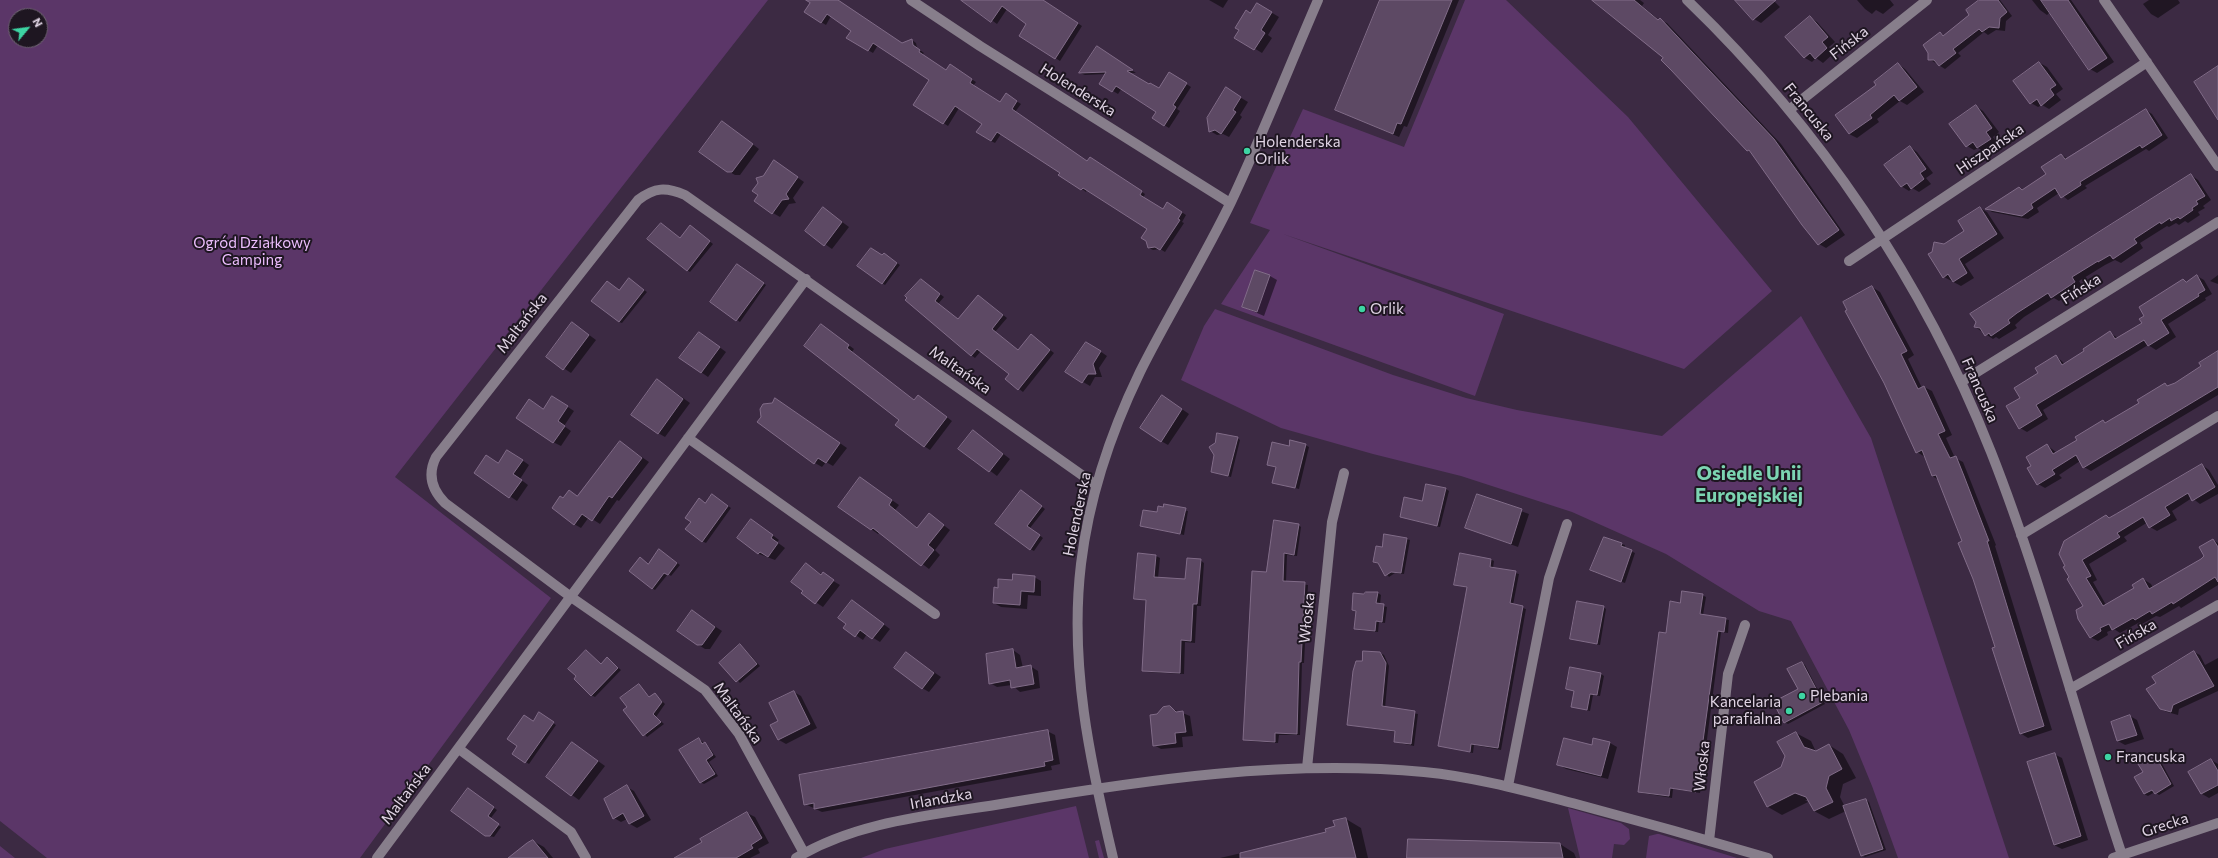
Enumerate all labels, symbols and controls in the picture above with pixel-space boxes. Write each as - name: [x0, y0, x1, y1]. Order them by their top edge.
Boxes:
- north arrow: [8, 8, 48, 48]
- text: N: [30, 16, 46, 29]
- street label: Fińska: [1826, 22, 1872, 64]
- street label: Holenderska: [1037, 60, 1119, 120]
- street label: Francuska: [1780, 79, 1838, 145]
- street label: Hiszpańska: [1953, 120, 2027, 178]
- place label: Holenderska Orlik: [1255, 133, 1341, 168]
- marker: Holenderska Orlik: [1242, 146, 1252, 156]
- park label: Ogród Działkowy Camping: [193, 234, 311, 269]
- street label: Fińska: [2058, 270, 2104, 308]
- street label: Maltańska: [493, 289, 551, 357]
- place label: Orlik: [1370, 300, 1404, 318]
- marker: Orlik: [1357, 304, 1367, 314]
- street label: Maltańska: [926, 342, 994, 398]
- street label: Francuska: [1958, 355, 2002, 425]
- district label: Osiedle Unii Europejskiej: [1695, 463, 1803, 507]
- street label: Holenderska: [1059, 470, 1095, 558]
- street label: Włoska: [1295, 592, 1319, 644]
- street label: Fińska: [2113, 615, 2159, 653]
- street label: Maltańska: [710, 679, 766, 747]
- place label: Plebania: [1810, 687, 1868, 705]
- marker: Plebania: [1797, 691, 1807, 701]
- place label: Kancelaria parafialna: [1710, 693, 1781, 728]
- marker: Kancelaria parafialna: [1784, 706, 1794, 716]
- street label: Włoska: [1690, 740, 1714, 792]
- place label: Francuska: [2116, 748, 2185, 766]
- marker: Francuska: [2103, 752, 2113, 762]
- street label: Maltańska: [377, 760, 435, 828]
- street label: Irlandzka: [909, 785, 973, 813]
- street label: Grecka: [2139, 809, 2191, 841]

